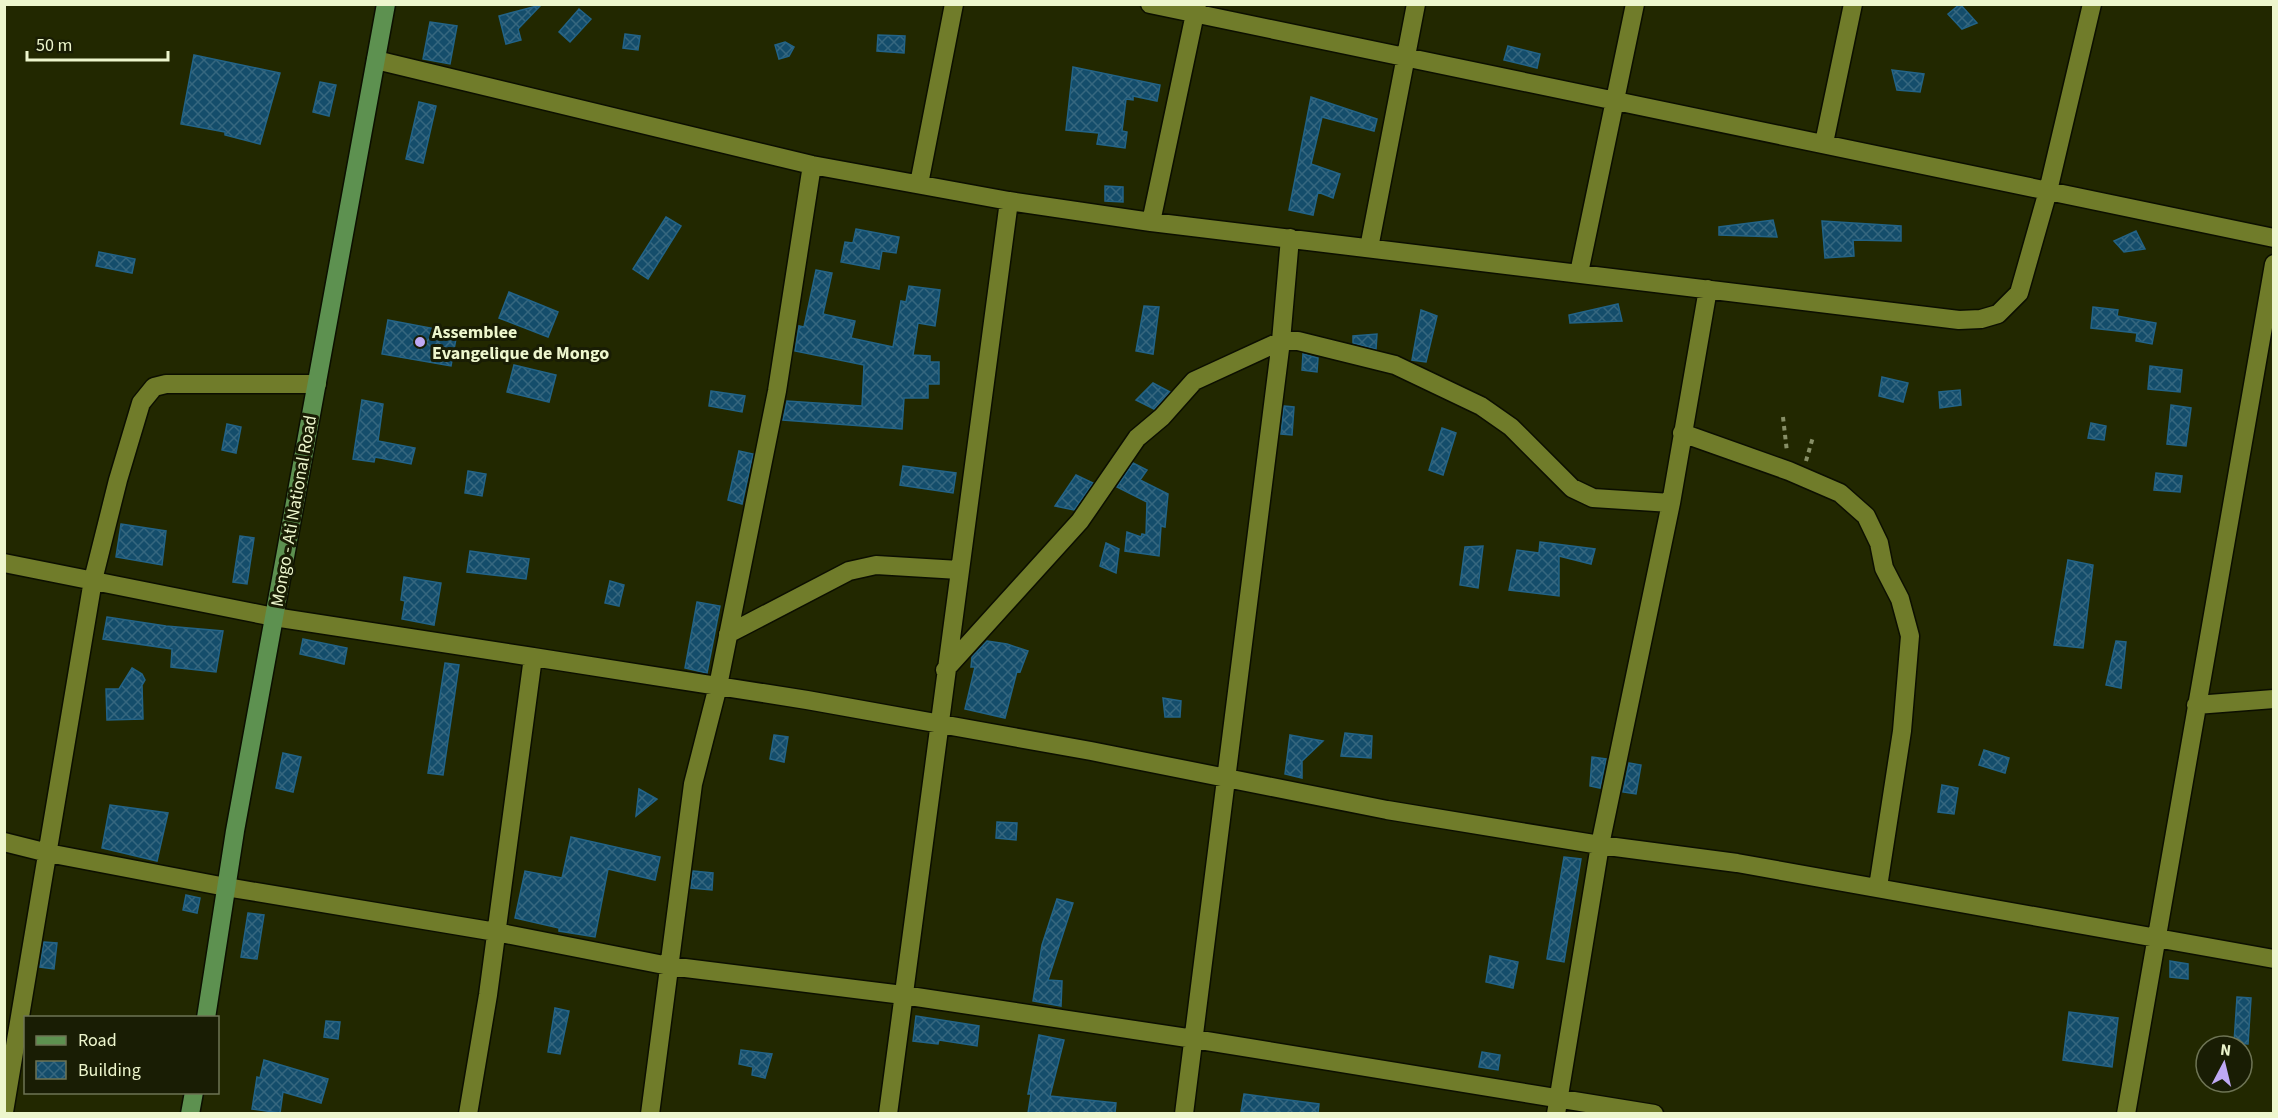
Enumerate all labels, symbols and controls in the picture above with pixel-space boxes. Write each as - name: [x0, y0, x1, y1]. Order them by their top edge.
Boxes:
- scale bar: [27, 24, 168, 62]
- text: 50 m: [36, 33, 72, 58]
- place label: Assemblee Evangelique de Mongo: [431, 320, 609, 366]
- marker: Assemblee Evangelique de Mongo: [413, 335, 427, 349]
- street label: Mongo - Ati National Road: [265, 413, 323, 609]
- legend: [24, 1016, 219, 1094]
- text: Road: [78, 1028, 117, 1053]
- north arrow: [2194, 1034, 2254, 1094]
- text: N: [2219, 1039, 2232, 1062]
- text: Building: [78, 1058, 141, 1083]

